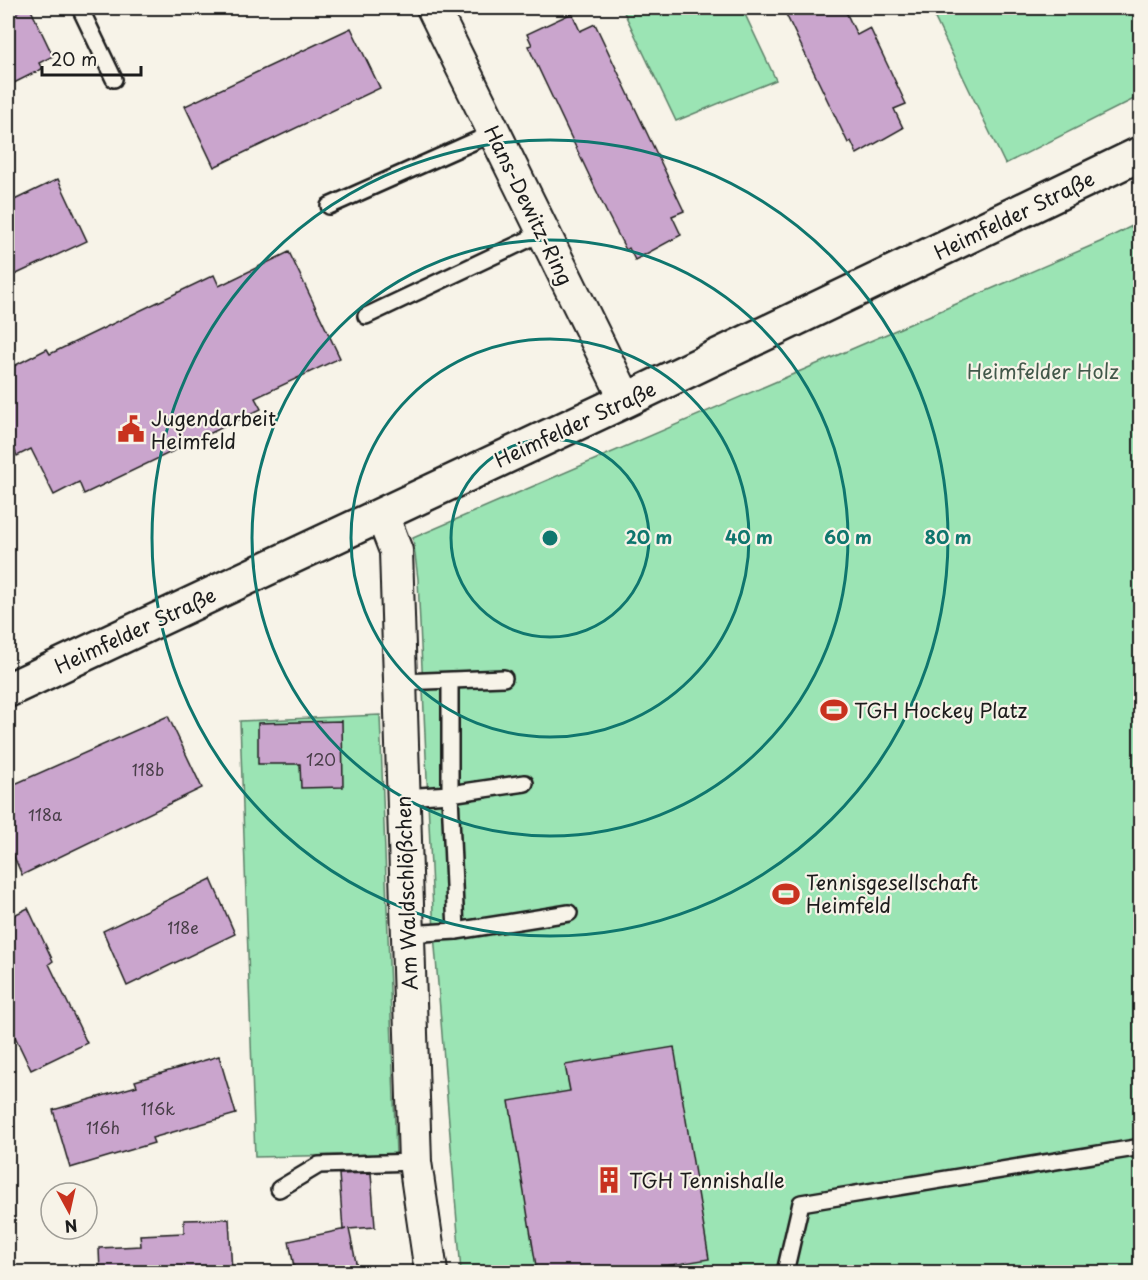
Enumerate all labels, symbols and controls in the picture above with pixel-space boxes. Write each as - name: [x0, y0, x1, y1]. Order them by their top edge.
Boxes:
- scale bar: [42, 39, 141, 77]
- text: 20 m: [51, 45, 97, 72]
- street label: Hans-Dewitz-Ring: [477, 120, 581, 290]
- street label: Heimfelder Straße: [929, 163, 1099, 267]
- park label: Heimfelder Holz: [967, 356, 1119, 386]
- street label: Heimfelder Straße: [489, 373, 661, 475]
- place label: Jugendarbeit Heimfeld: [151, 403, 276, 456]
- public building icon: Jugendarbeit Heimfeld: [116, 414, 146, 444]
- text: 20 m: [626, 523, 672, 550]
- text: 40 m: [725, 523, 773, 550]
- text: 60 m: [824, 523, 872, 550]
- text: 80 m: [924, 523, 972, 550]
- centre of rings: [540, 528, 560, 548]
- street label: Heimfelder Straße: [49, 579, 221, 681]
- sports icon: TGH Hockey Platz: [819, 695, 849, 725]
- place label: TGH Hockey Platz: [854, 695, 1027, 725]
- house number: 120: [306, 747, 336, 771]
- house number: 118b: [132, 757, 164, 781]
- street label: Am Waldschlößchen: [388, 795, 424, 991]
- house number: 118a: [28, 802, 62, 826]
- place label: Tennisgesellschaft Heimfeld: [806, 867, 978, 920]
- sports icon: Tennisgesellschaft Heimfeld: [771, 879, 801, 909]
- house number: 118e: [167, 915, 199, 939]
- house number: 116k: [141, 1096, 175, 1120]
- house number: 116h: [86, 1115, 120, 1139]
- building icon: TGH Tennishalle: [594, 1165, 624, 1195]
- place label: TGH Tennishalle: [629, 1165, 785, 1195]
- north arrow: [39, 1181, 99, 1241]
- text: N: [63, 1214, 79, 1240]

